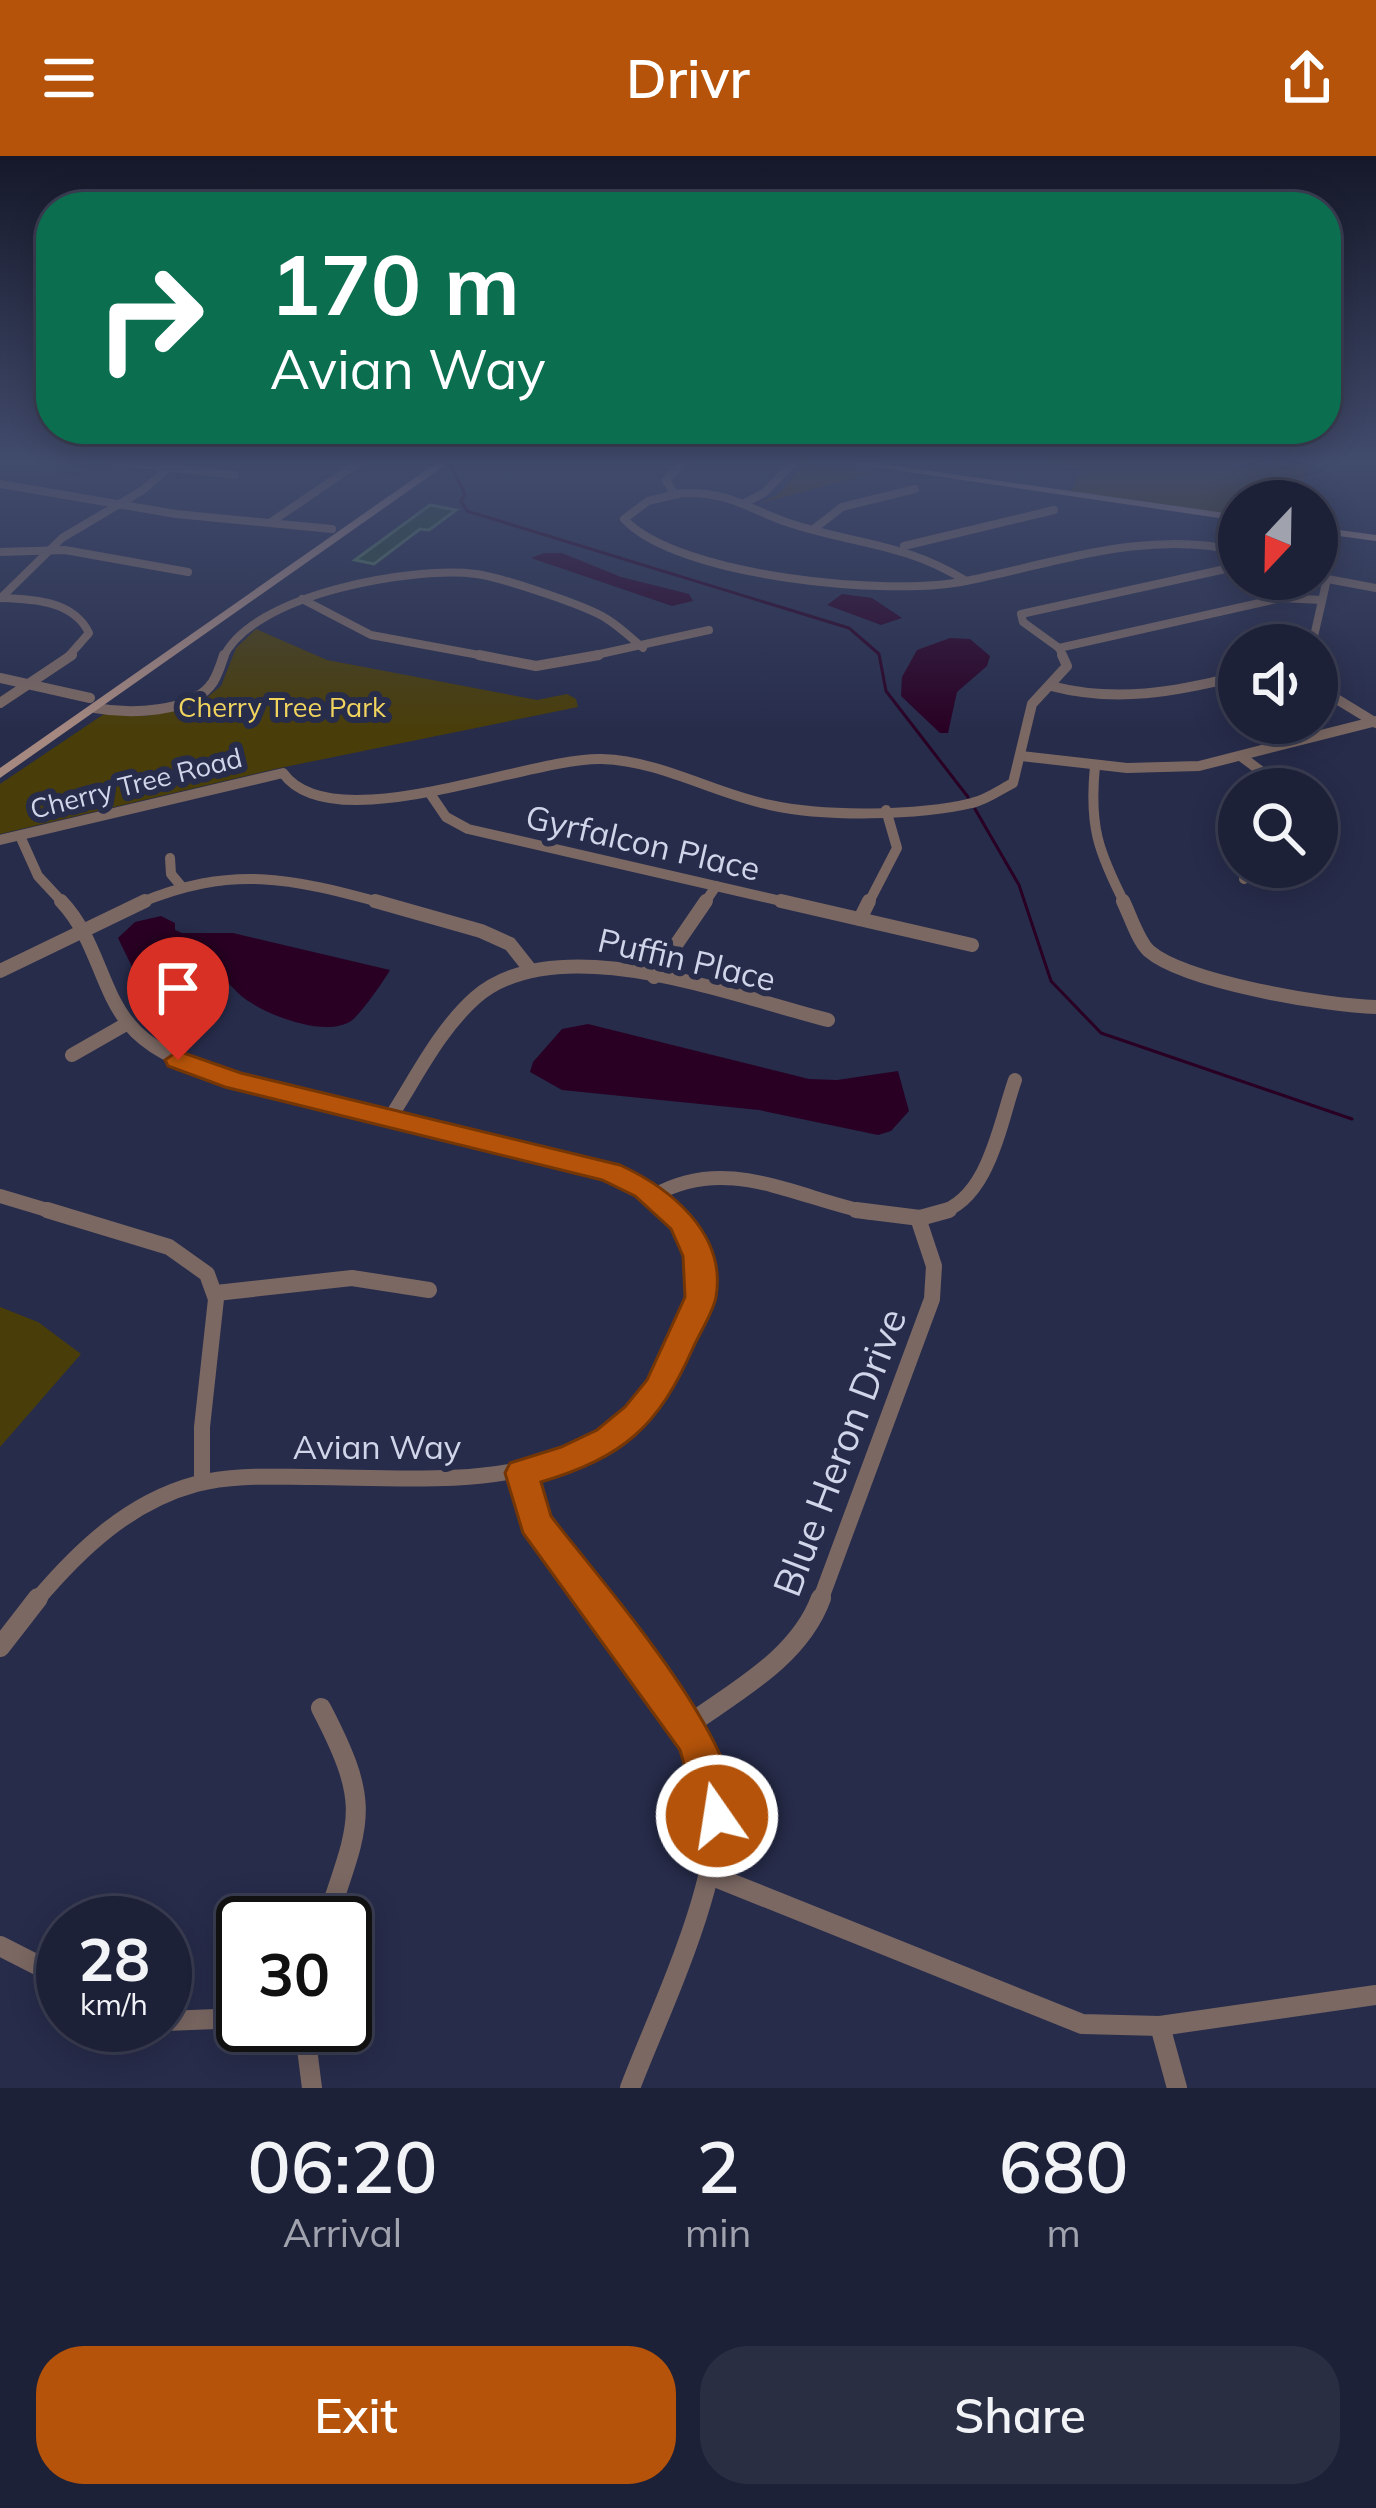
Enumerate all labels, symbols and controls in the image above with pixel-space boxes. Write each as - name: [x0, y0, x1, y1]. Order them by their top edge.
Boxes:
- text: Drivr: [626, 44, 750, 112]
- icon: menu: [36, 45, 102, 111]
- icon: share: [1274, 45, 1340, 111]
- text: 170 m: [270, 231, 520, 336]
- icon: right: [72, 240, 228, 396]
- text: Avian Way: [270, 335, 546, 403]
- north arrow: [1218, 480, 1338, 600]
- map controls: [1218, 480, 1338, 888]
- button: sound: [1218, 624, 1338, 744]
- park label: Cherry Tree Park: [178, 690, 387, 724]
- street label: Cherry Tree Road: [26, 740, 246, 826]
- button: search: [1218, 768, 1338, 888]
- street label: Gyrfalcon Place: [522, 795, 764, 889]
- street label: Puffin Place: [594, 919, 780, 999]
- pin: [127, 937, 229, 1060]
- icon: arrive: [145, 955, 211, 1021]
- street label: Blue Heron Drive: [762, 1301, 916, 1603]
- street label: Avian Way: [293, 1426, 462, 1467]
- position arrow: [654, 1753, 780, 1879]
- speed limit sign: 30: [216, 1896, 372, 2052]
- text: 28: [78, 1921, 150, 1996]
- text: km/h: [80, 1985, 148, 2023]
- text: 06:20: [248, 2121, 437, 2211]
- text: 2: [697, 2121, 740, 2211]
- text: 680: [999, 2121, 1128, 2211]
- text: Arrival: [283, 2208, 402, 2257]
- text: min: [685, 2208, 751, 2257]
- text: m: [1047, 2208, 1081, 2257]
- button: Exit: [36, 2346, 676, 2484]
- button: Share: [700, 2346, 1340, 2484]

